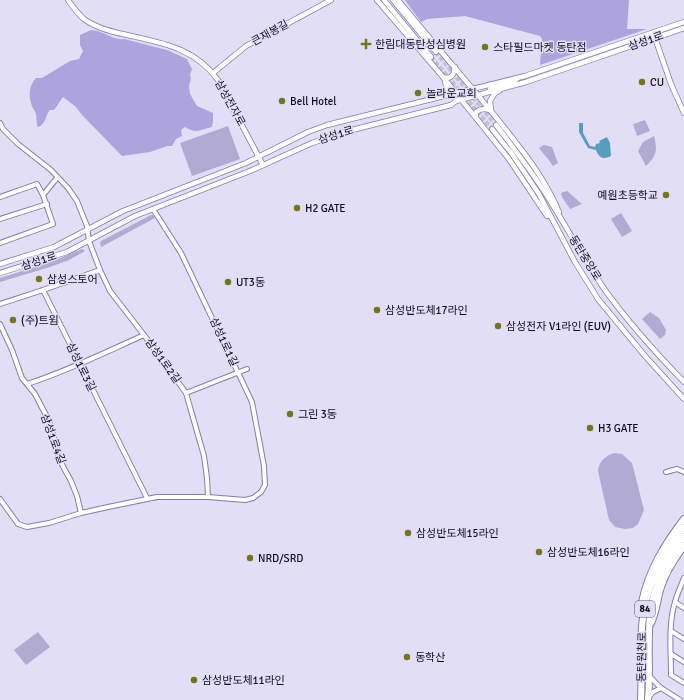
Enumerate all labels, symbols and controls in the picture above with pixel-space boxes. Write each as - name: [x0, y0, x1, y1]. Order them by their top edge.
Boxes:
- street label: 큰재봉길: [249, 18, 291, 48]
- street label: 삼성1로: [627, 29, 665, 53]
- marker: 한림대동탄성심병원: [360, 38, 372, 50]
- place label: 한림대동탄성심병원: [375, 38, 466, 51]
- place label: 스타필드마켓 동탄점: [493, 41, 587, 54]
- marker: 스타필드마켓 동탄점: [480, 42, 490, 52]
- place label: CU: [650, 76, 664, 89]
- marker: CU: [637, 77, 647, 87]
- street label: 삼성전자로: [212, 78, 248, 128]
- place label: 놀라운교회: [426, 87, 477, 100]
- marker: 놀라운교회: [413, 88, 423, 98]
- place label: Bell Hotel: [290, 95, 336, 108]
- marker: Bell Hotel: [277, 96, 287, 106]
- street label: 삼성1로: [317, 123, 355, 147]
- place label: 예원초등학교: [597, 189, 658, 202]
- marker: 예원초등학교: [661, 190, 671, 200]
- place label: H2 GATE: [305, 202, 346, 215]
- marker: H2 GATE: [292, 203, 302, 213]
- street label: 동탄중앙로: [566, 233, 604, 283]
- street label: 삼성1로: [20, 249, 58, 273]
- place label: 삼성스토어: [47, 273, 98, 286]
- marker: 삼성스토어: [34, 274, 44, 284]
- place label: UT3동: [236, 276, 265, 289]
- marker: UT3동: [223, 277, 233, 287]
- place label: 삼성반도체17라인: [385, 304, 468, 317]
- marker: 삼성반도체17라인: [372, 305, 382, 315]
- place label: (주)트윔: [21, 314, 59, 327]
- marker: (주)트윔: [8, 315, 18, 325]
- street label: 삼성1로1길: [207, 316, 241, 368]
- place label: 삼성전자 V1라인 (EUV): [506, 320, 611, 333]
- marker: 삼성전자 V1라인 (EUV): [493, 321, 503, 331]
- street label: 삼성1로2길: [142, 336, 184, 386]
- street label: 삼성1로3길: [64, 341, 98, 393]
- place label: 그린 3동: [298, 408, 337, 421]
- marker: 그린 3동: [285, 409, 295, 419]
- street label: 삼성1로4길: [38, 412, 68, 466]
- place label: H3 GATE: [598, 422, 639, 435]
- marker: H3 GATE: [585, 423, 595, 433]
- place label: 삼성반도체15라인: [416, 527, 499, 540]
- marker: 삼성반도체15라인: [403, 528, 413, 538]
- place label: 삼성반도체16라인: [547, 546, 630, 559]
- marker: 삼성반도체16라인: [534, 547, 544, 557]
- place label: NRD/SRD: [258, 552, 303, 565]
- marker: NRD/SRD: [245, 553, 255, 563]
- road number: 84: [635, 601, 655, 617]
- street label: 동탄원천로: [635, 632, 649, 682]
- place label: 동학산: [415, 651, 445, 664]
- marker: 동학산: [402, 652, 412, 662]
- place label: 삼성반도체11라인: [202, 674, 285, 687]
- marker: 삼성반도체11라인: [189, 675, 199, 685]

